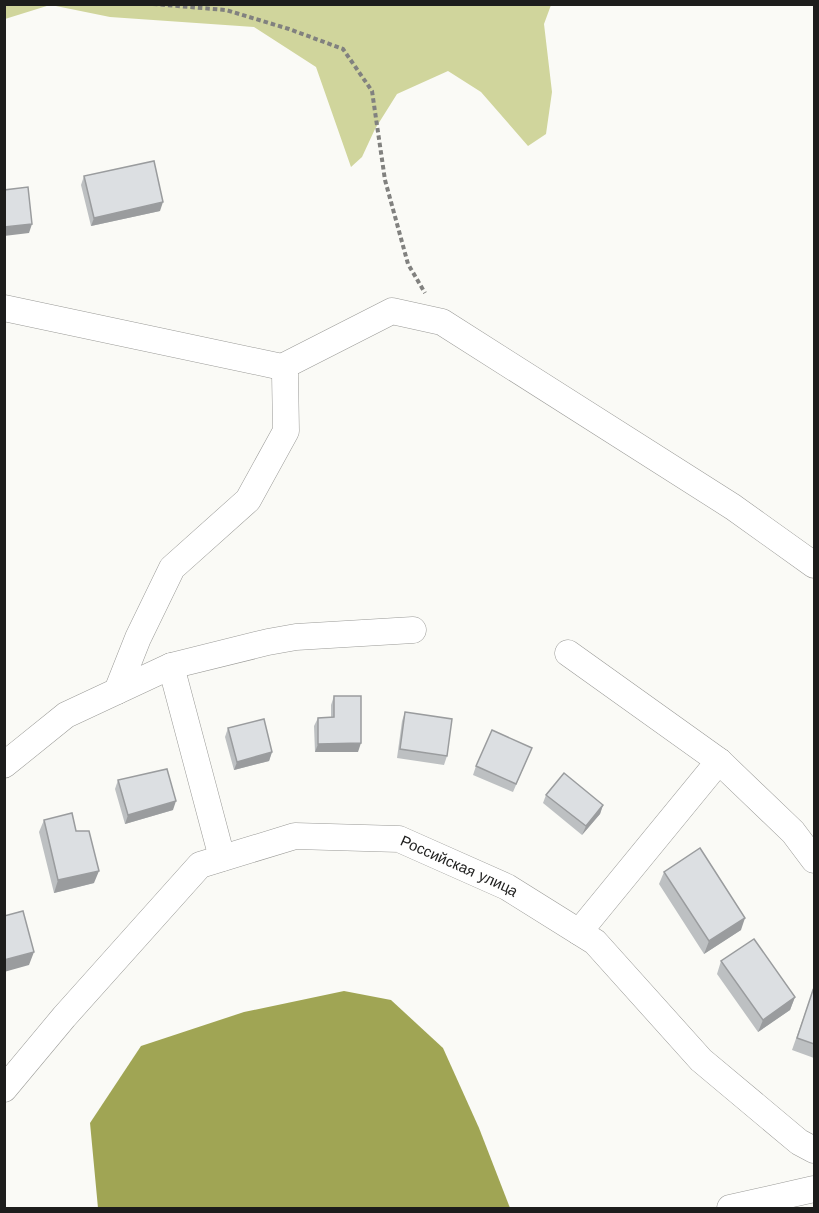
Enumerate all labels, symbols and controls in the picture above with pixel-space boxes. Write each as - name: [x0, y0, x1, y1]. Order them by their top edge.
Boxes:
- street label: Российская улица: [398, 832, 522, 901]

